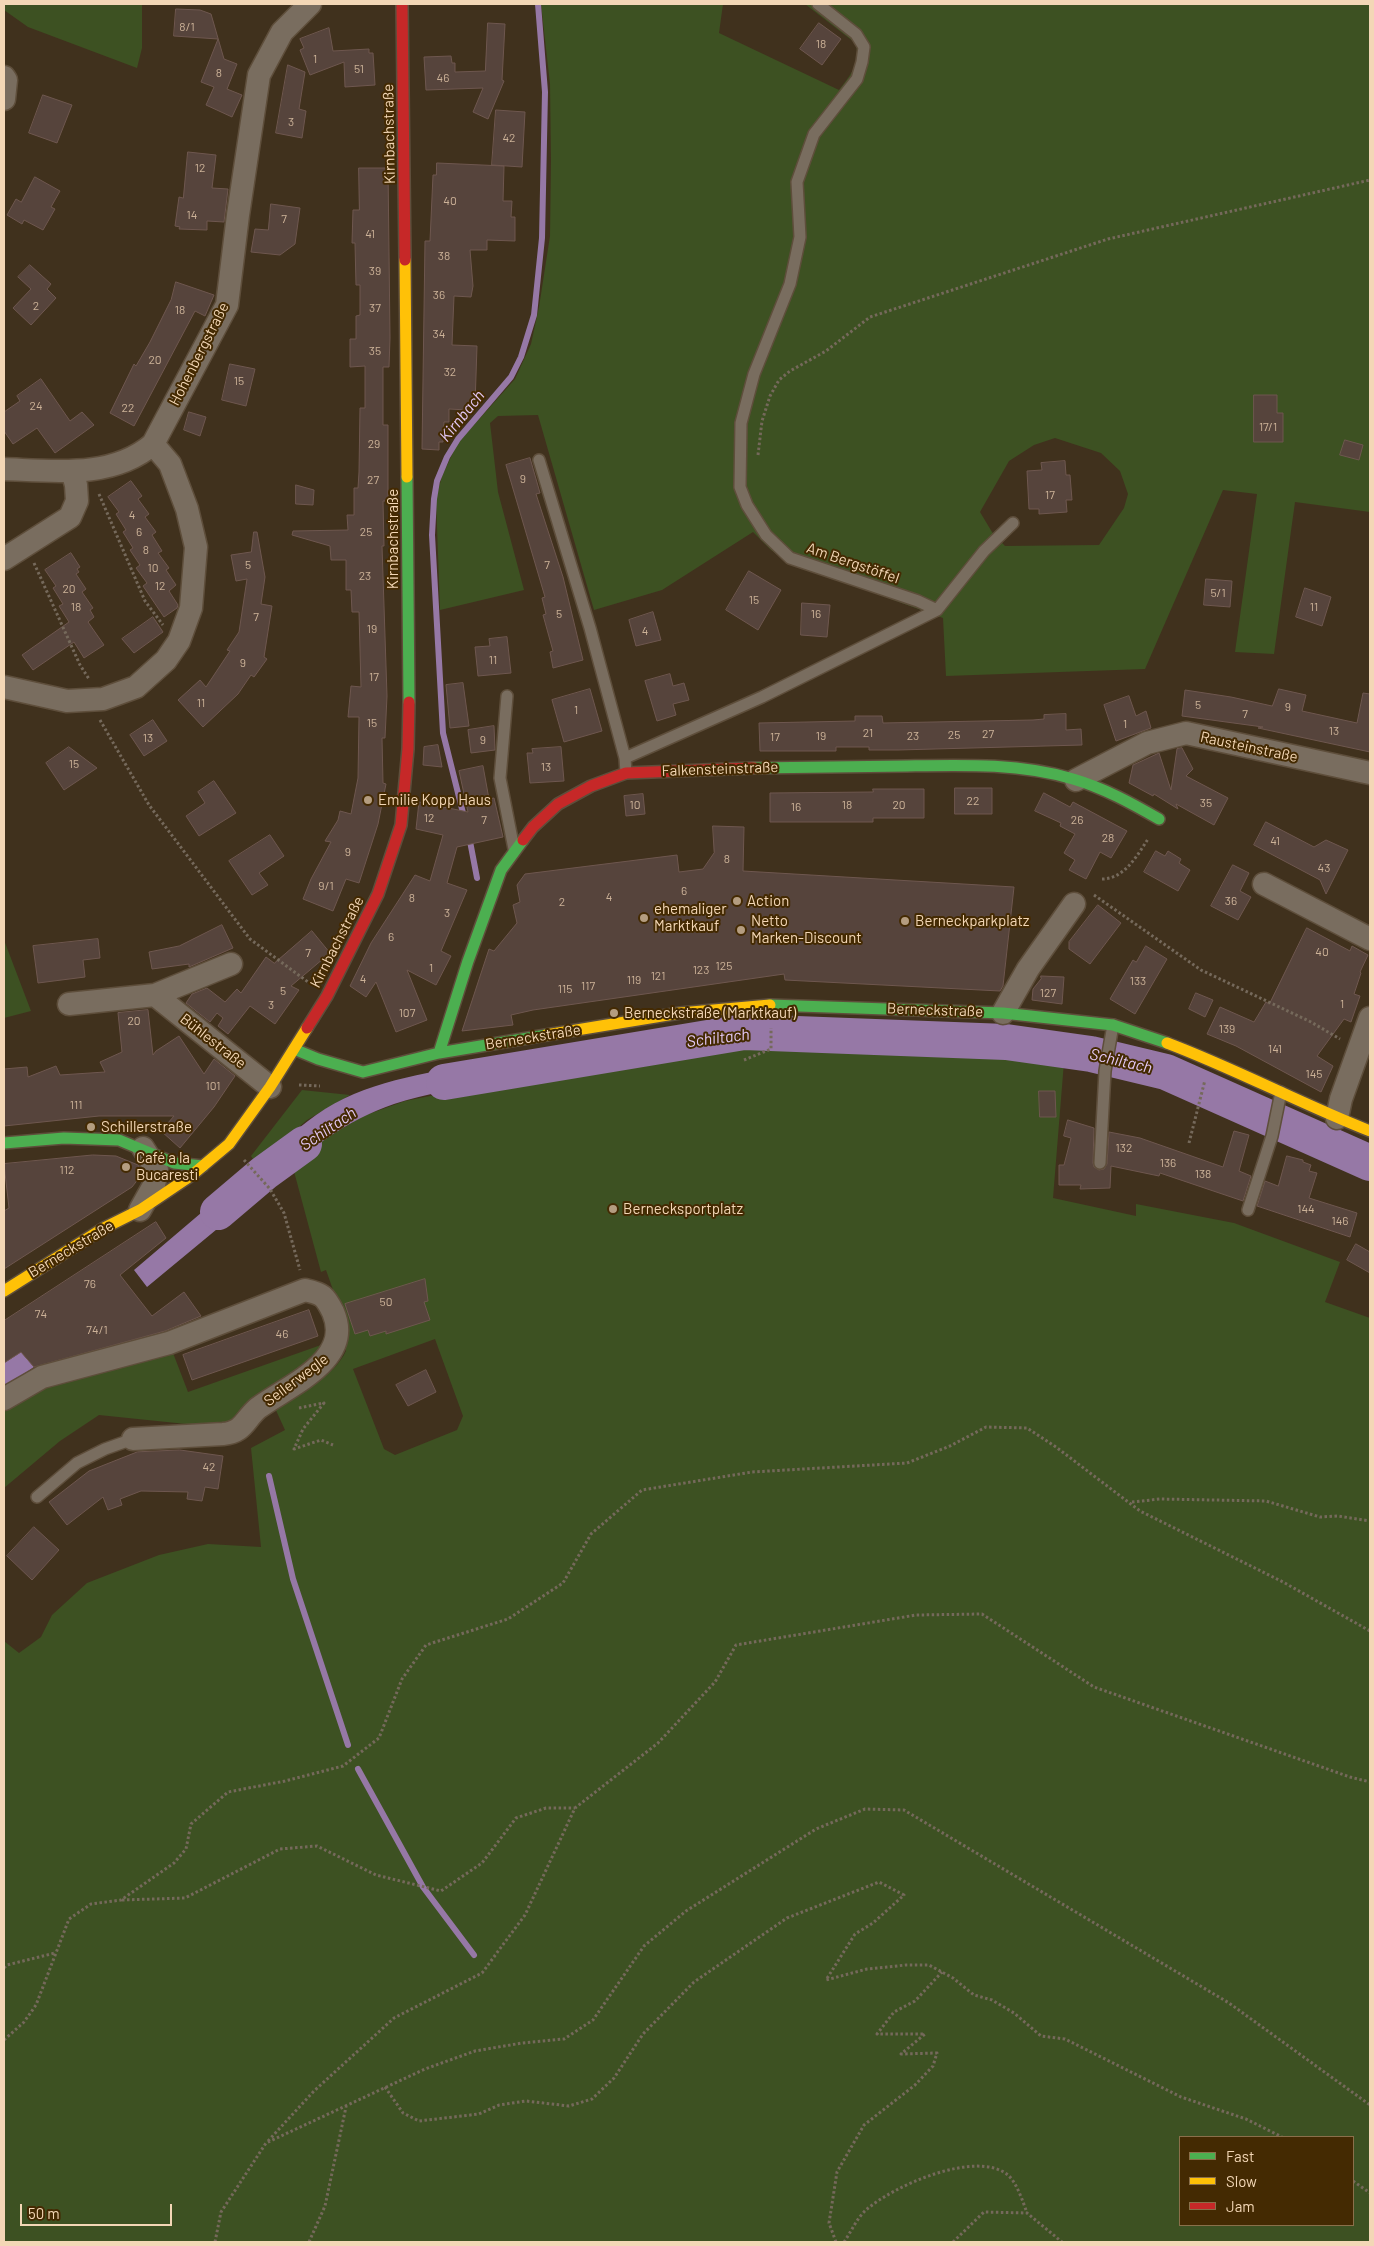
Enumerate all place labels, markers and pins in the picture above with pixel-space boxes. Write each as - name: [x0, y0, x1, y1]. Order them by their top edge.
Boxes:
- place label: Emilie Kopp Haus: [378, 791, 491, 809]
- marker: Emilie Kopp Haus: [362, 794, 374, 806]
- place label: Action: [747, 892, 789, 910]
- marker: Action: [731, 895, 743, 907]
- place label: ehemaliger Marktkauf: [654, 900, 727, 935]
- marker: ehemaliger Marktkauf: [638, 912, 650, 924]
- place label: Netto Marken-Discount: [751, 912, 862, 947]
- place label: Berneckparkplatz: [915, 912, 1030, 930]
- marker: Berneckparkplatz: [899, 915, 911, 927]
- marker: Netto Marken-Discount: [735, 924, 747, 936]
- place label: Berneckstraße (Marktkauf): [624, 1004, 796, 1022]
- marker: Berneckstraße (Marktkauf): [608, 1007, 620, 1019]
- place label: Schillerstraße: [101, 1118, 192, 1136]
- marker: Schillerstraße: [85, 1121, 97, 1133]
- place label: Café a la Bucaresti: [136, 1149, 198, 1184]
- marker: Café a la Bucaresti: [120, 1161, 132, 1173]
- place label: Bernecksportplatz: [623, 1200, 743, 1218]
- marker: Bernecksportplatz: [607, 1203, 619, 1215]

